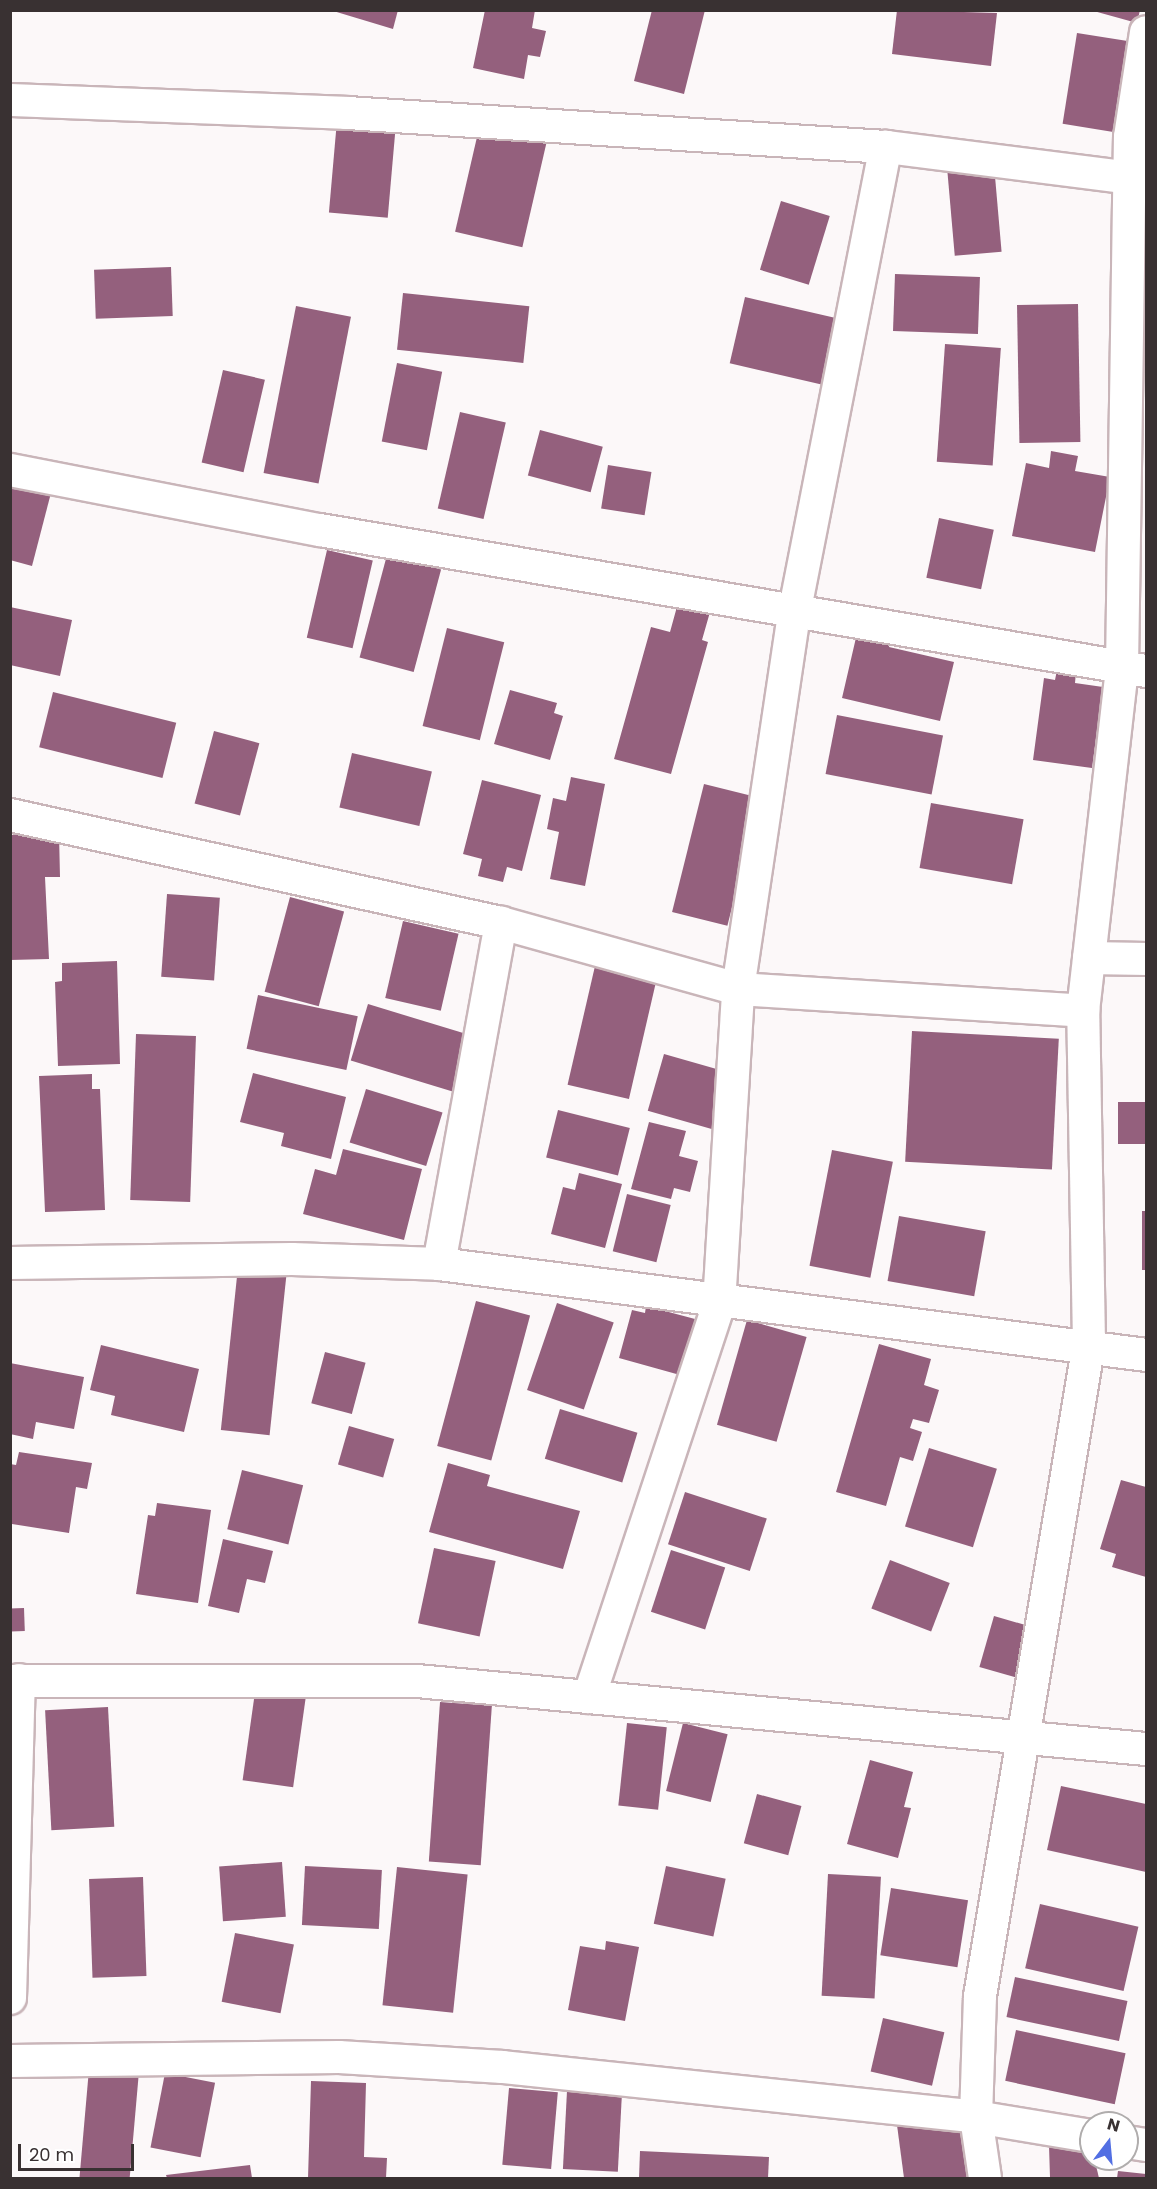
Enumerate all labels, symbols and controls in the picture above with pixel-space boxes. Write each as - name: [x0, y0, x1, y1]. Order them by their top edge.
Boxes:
- north arrow: [1079, 2111, 1139, 2171]
- text: N: [1105, 2112, 1123, 2138]
- scale bar: [21, 2132, 136, 2170]
- text: 20 m: [29, 2142, 74, 2167]

